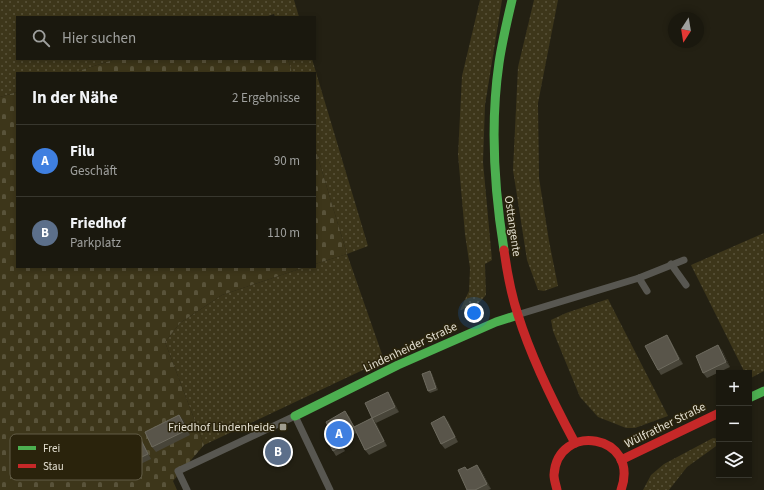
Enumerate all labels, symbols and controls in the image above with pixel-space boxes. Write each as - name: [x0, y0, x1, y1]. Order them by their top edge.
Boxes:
- north arrow: [668, 12, 704, 48]
- search box: [16, 16, 316, 60]
- icon: search: [30, 27, 52, 49]
- text: Hier suchen: [62, 28, 136, 49]
- text: In der Nähe: [32, 86, 118, 110]
- text: 2 Ergebnisse: [232, 89, 300, 107]
- text: Filu: [70, 141, 95, 162]
- text: A: [41, 152, 49, 170]
- text: 90 m: [274, 152, 300, 170]
- text: Geschäft: [70, 162, 117, 180]
- street label: Osttangente: [500, 195, 525, 258]
- text: Friedhof: [70, 213, 126, 234]
- text: B: [41, 224, 49, 242]
- text: 110 m: [267, 224, 300, 242]
- text: Parkplatz: [70, 234, 121, 252]
- your location: [464, 303, 484, 323]
- street label: Lindenheider Straße: [360, 318, 460, 377]
- map controls: [716, 370, 752, 478]
- button: +: [716, 370, 752, 406]
- street label: Wülfrather Straße: [622, 398, 709, 452]
- button: −: [716, 406, 752, 442]
- place label: Friedhof Lindenheide: [168, 419, 275, 436]
- pin: A: [326, 419, 352, 449]
- marker: Friedhof Lindenheide: [278, 422, 288, 432]
- legend: [10, 434, 142, 480]
- pin: B: [265, 437, 291, 467]
- text: Frei: [43, 441, 60, 456]
- button: layers: [716, 442, 752, 478]
- text: Stau: [43, 459, 64, 474]

